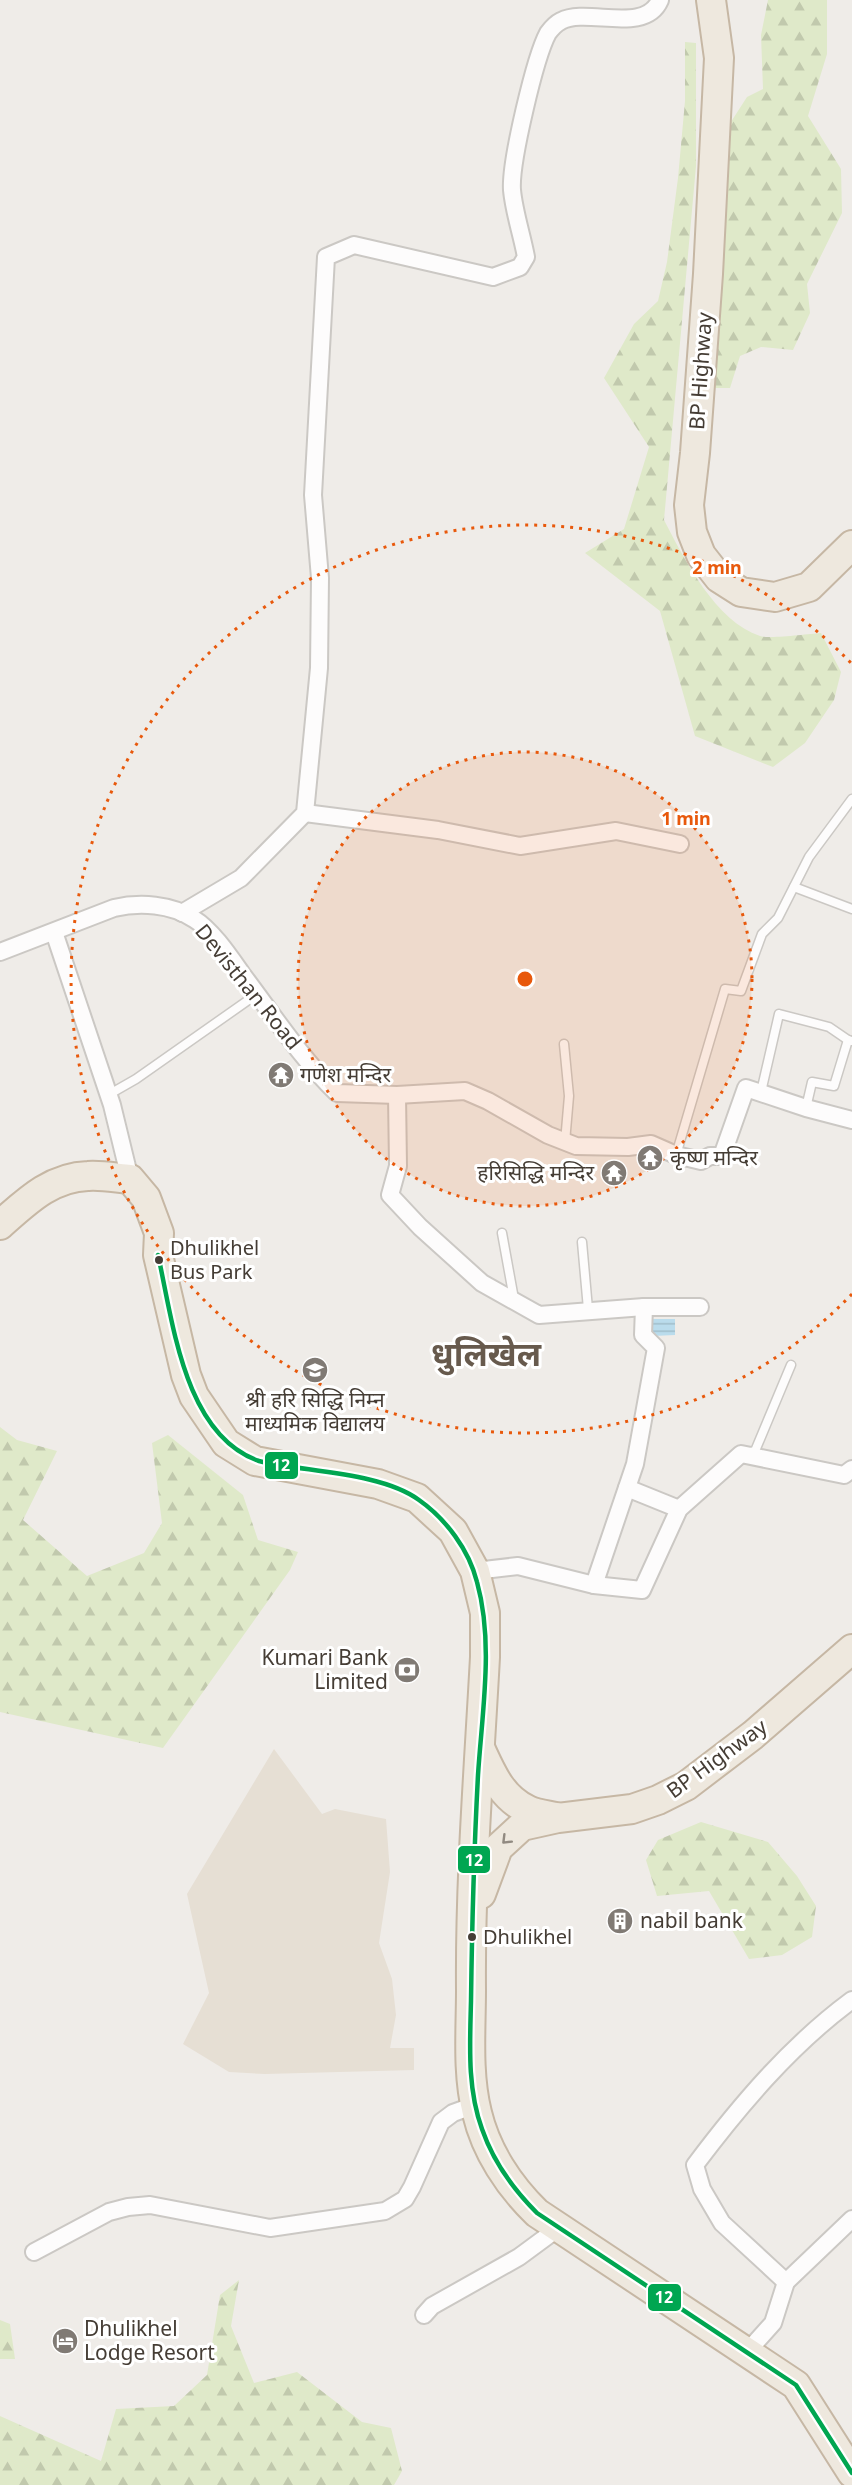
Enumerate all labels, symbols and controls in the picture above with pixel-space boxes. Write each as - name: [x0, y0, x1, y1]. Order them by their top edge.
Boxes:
- street label: BP Highway: [682, 311, 718, 431]
- text: 2 min: [692, 555, 742, 579]
- text: 1 min: [661, 806, 711, 830]
- street label: Devisthan Road: [189, 918, 308, 1055]
- centre of rings: [515, 969, 535, 989]
- temple icon: गणेश मन्दिर: [266, 1060, 296, 1090]
- place label: गणेश मन्दिर: [300, 1060, 391, 1088]
- temple icon: कृष्ण मन्दिर: [635, 1143, 665, 1173]
- place label: कृष्ण मन्दिर: [670, 1143, 758, 1171]
- place label: हरिसिद्धि मन्दिर: [477, 1158, 594, 1186]
- temple icon: हरिसिद्धि मन्दिर: [599, 1158, 629, 1188]
- place label: Dhulikhel Bus Park: [170, 1234, 259, 1285]
- marker: Dhulikhel Bus Park: [153, 1254, 165, 1266]
- district label: धुलिखेल: [431, 1331, 542, 1376]
- school or university icon: श्री हरि सिद्धि निम्न माध्यमिक विद्यालय: [300, 1355, 330, 1385]
- place label: श्री हरि सिद्धि निम्न माध्यमिक विद्यालय: [245, 1385, 386, 1437]
- line badge: 12: [264, 1451, 299, 1480]
- text: 12: [272, 1454, 290, 1476]
- place label: Kumari Bank Limited: [261, 1643, 389, 1695]
- bank icon: Kumari Bank Limited: [392, 1655, 422, 1685]
- street label: BP Highway: [661, 1712, 772, 1804]
- one-way arrow: [502, 1833, 513, 1843]
- line badge: 12: [457, 1845, 491, 1874]
- text: 12: [465, 1849, 483, 1871]
- building icon: nabil bank: [605, 1906, 635, 1936]
- place label: nabil bank: [640, 1906, 744, 1934]
- place label: Dhulikhel: [483, 1923, 572, 1950]
- marker: Dhulikhel: [466, 1931, 478, 1943]
- line badge: 12: [647, 2283, 682, 2312]
- text: 12: [655, 2286, 673, 2308]
- place label: Dhulikhel Lodge Resort: [84, 2314, 215, 2366]
- hotel icon: Dhulikhel Lodge Resort: [50, 2326, 80, 2356]

